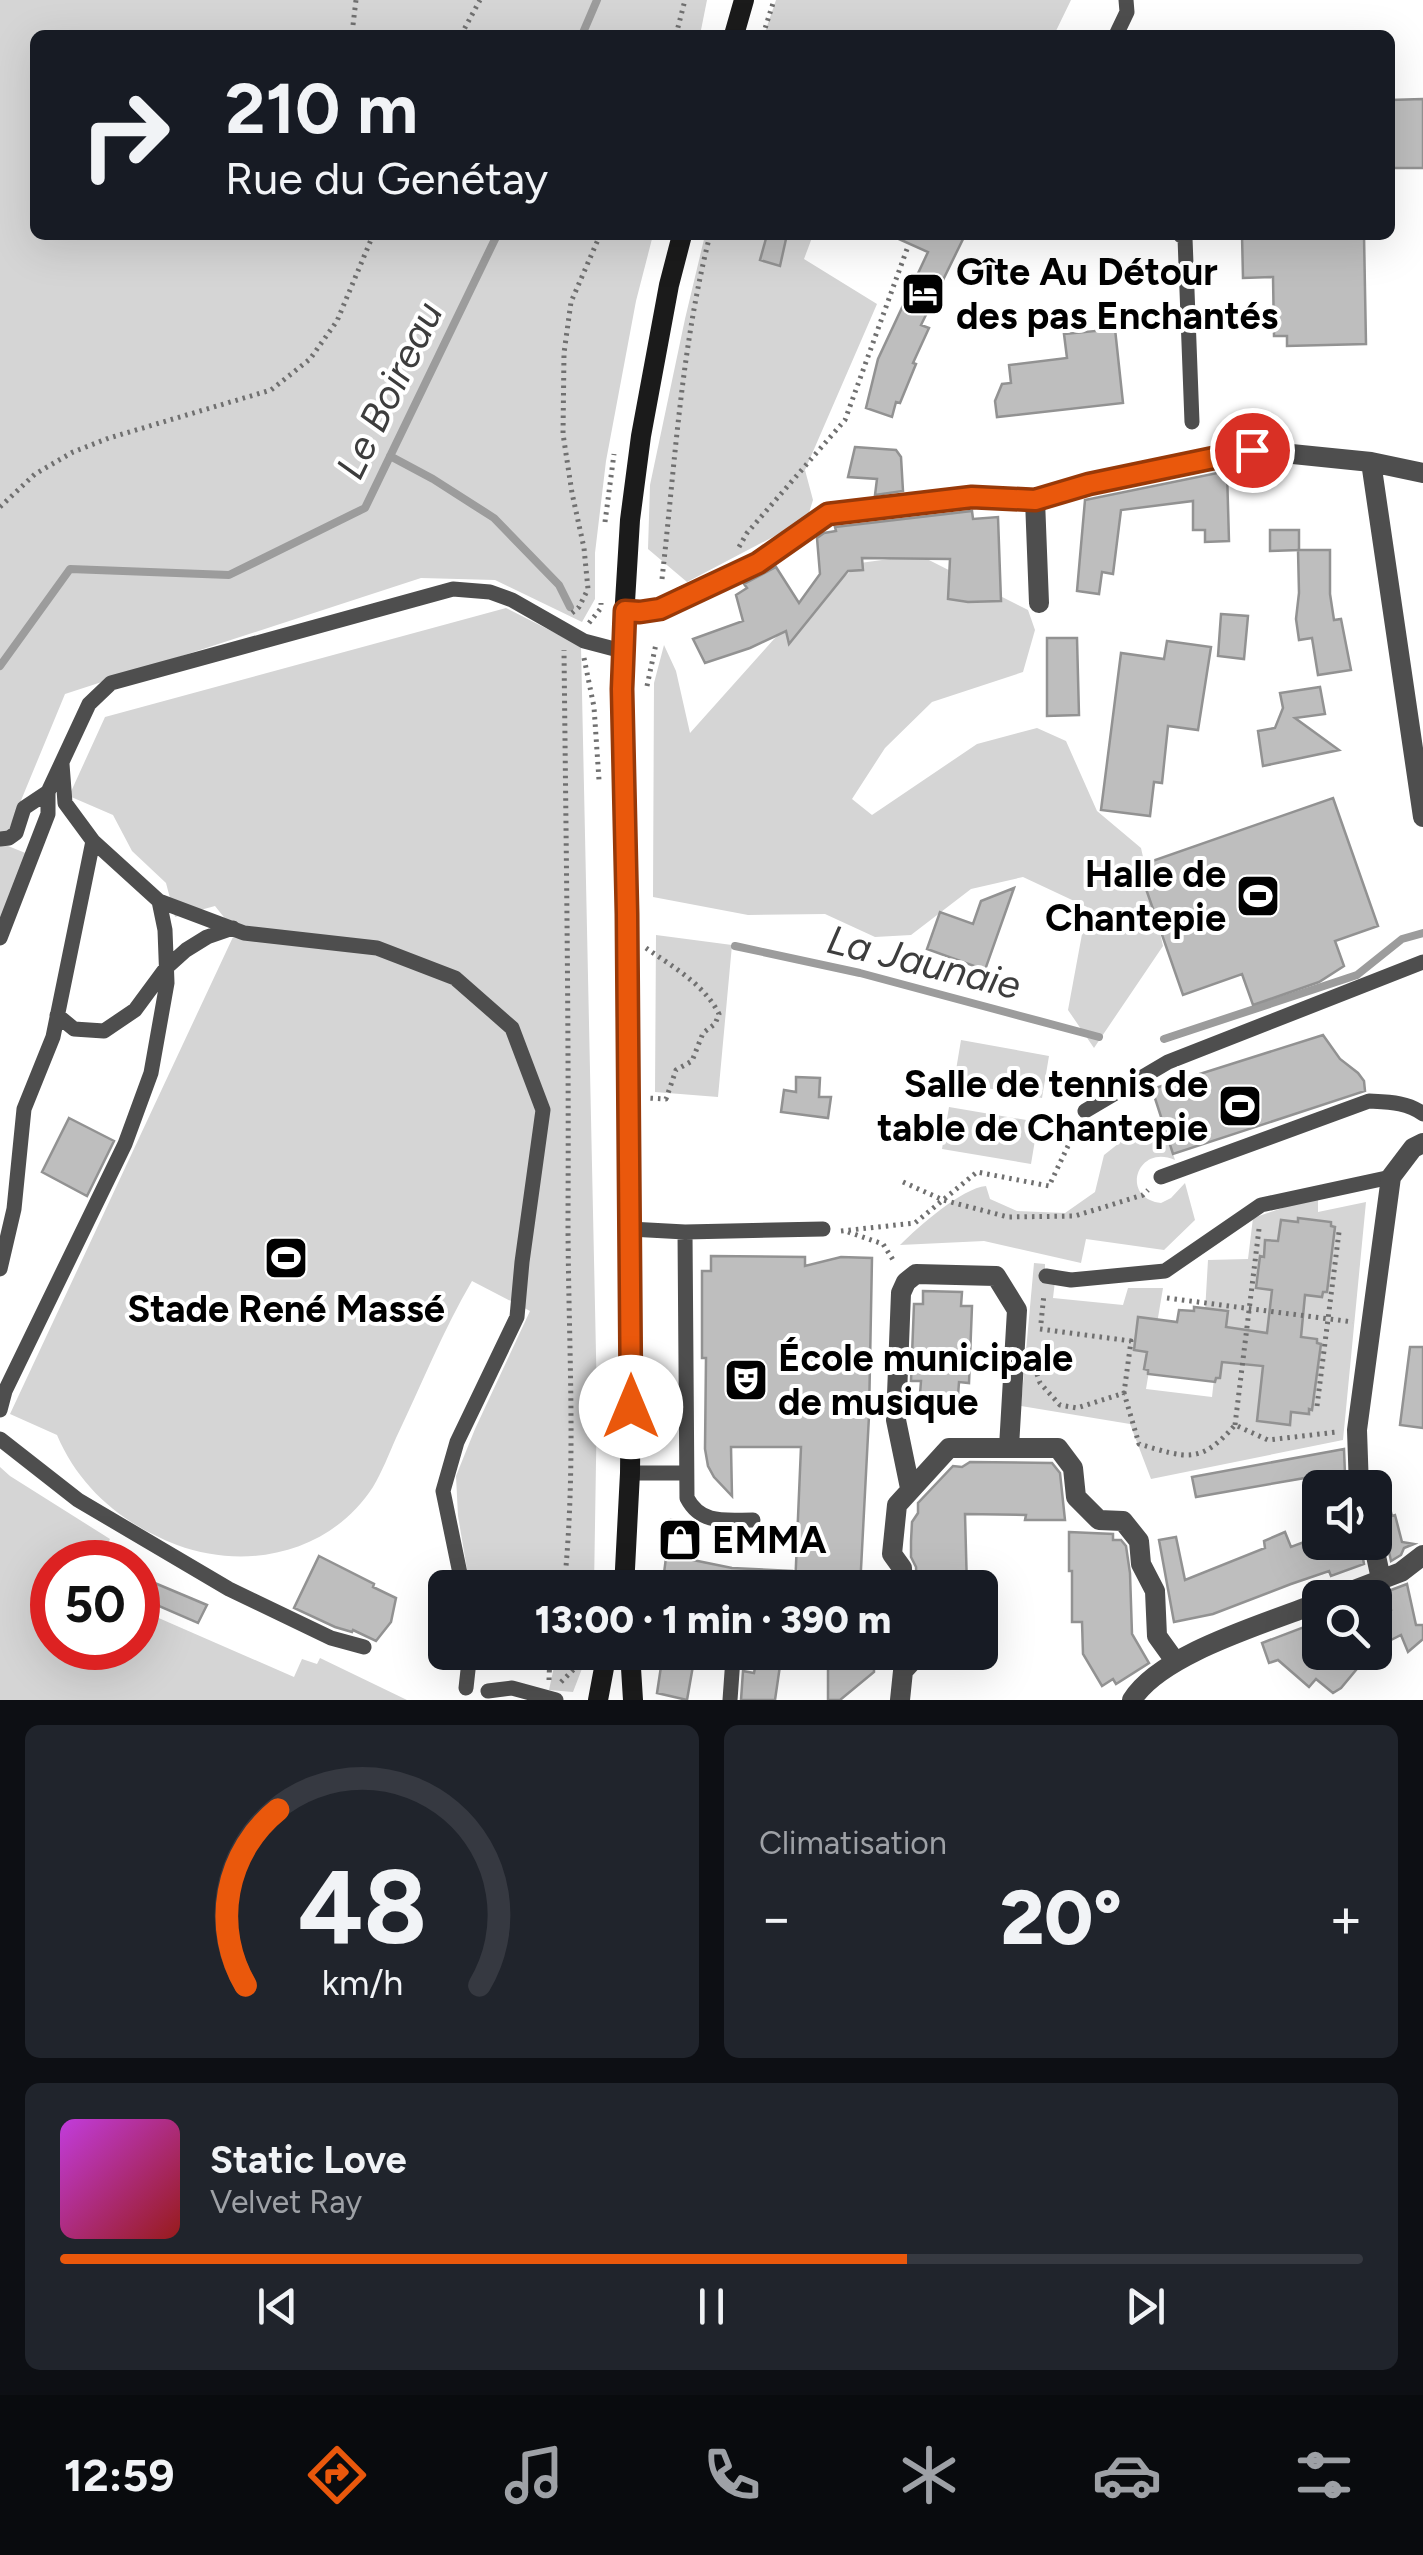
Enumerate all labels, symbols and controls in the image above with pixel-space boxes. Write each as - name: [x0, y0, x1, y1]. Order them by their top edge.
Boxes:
- text: 210 m: [225, 66, 418, 151]
- icon: right: [60, 70, 190, 200]
- text: Rue du Genétay: [225, 151, 548, 205]
- place label: Gîte Au Détour des pas Enchantés: [956, 249, 1278, 339]
- hotel icon: Gîte Au Détour des pas Enchantés: [900, 271, 946, 317]
- water label: Le Boireau: [326, 294, 452, 486]
- pin: [1210, 408, 1295, 493]
- icon: arrive: [1225, 423, 1280, 478]
- place label: Halle de Chantepie: [1045, 851, 1226, 941]
- sports icon: Halle de Chantepie: [1235, 873, 1281, 919]
- water label: La Jaunaie: [822, 915, 1026, 1009]
- place label: Salle de tennis de table de Chantepie: [877, 1061, 1208, 1151]
- sports icon: Salle de tennis de table de Chantepie: [1217, 1083, 1263, 1129]
- sports icon: Stade René Massé: [263, 1235, 309, 1281]
- place label: Stade René Massé: [127, 1286, 445, 1332]
- place label: École municipale de musique: [778, 1335, 1073, 1425]
- position arrow: [579, 1355, 683, 1459]
- theatre icon: École municipale de musique: [723, 1357, 769, 1403]
- map controls: [1302, 1470, 1392, 1670]
- button: sound: [1302, 1470, 1392, 1560]
- shop icon: EMMA: [657, 1517, 703, 1563]
- place label: EMMA: [712, 1517, 827, 1563]
- speed limit sign: 50: [30, 1540, 160, 1670]
- button: search: [1302, 1580, 1392, 1670]
- text: 13:00 · 1 min · 390 m: [535, 1597, 891, 1643]
- text: Climatisation: [759, 1824, 947, 1862]
- text: 48: [297, 1844, 427, 1969]
- text: 20°: [1000, 1873, 1122, 1963]
- text: −: [759, 1885, 793, 1951]
- text: +: [1329, 1885, 1363, 1951]
- text: km/h: [321, 1961, 403, 2004]
- text: Static Love: [210, 2137, 407, 2183]
- text: Velvet Ray: [210, 2183, 362, 2221]
- icon: previous: [250, 2279, 305, 2334]
- icon: pause: [684, 2279, 739, 2334]
- icon: next: [1118, 2279, 1173, 2334]
- icon: directions: [302, 2440, 372, 2510]
- icon: music: [499, 2440, 569, 2510]
- icon: phone: [697, 2440, 767, 2510]
- icon: climate: [894, 2440, 964, 2510]
- icon: car: [1092, 2440, 1162, 2510]
- icon: filters: [1289, 2440, 1359, 2510]
- text: 12:59: [64, 2448, 175, 2502]

